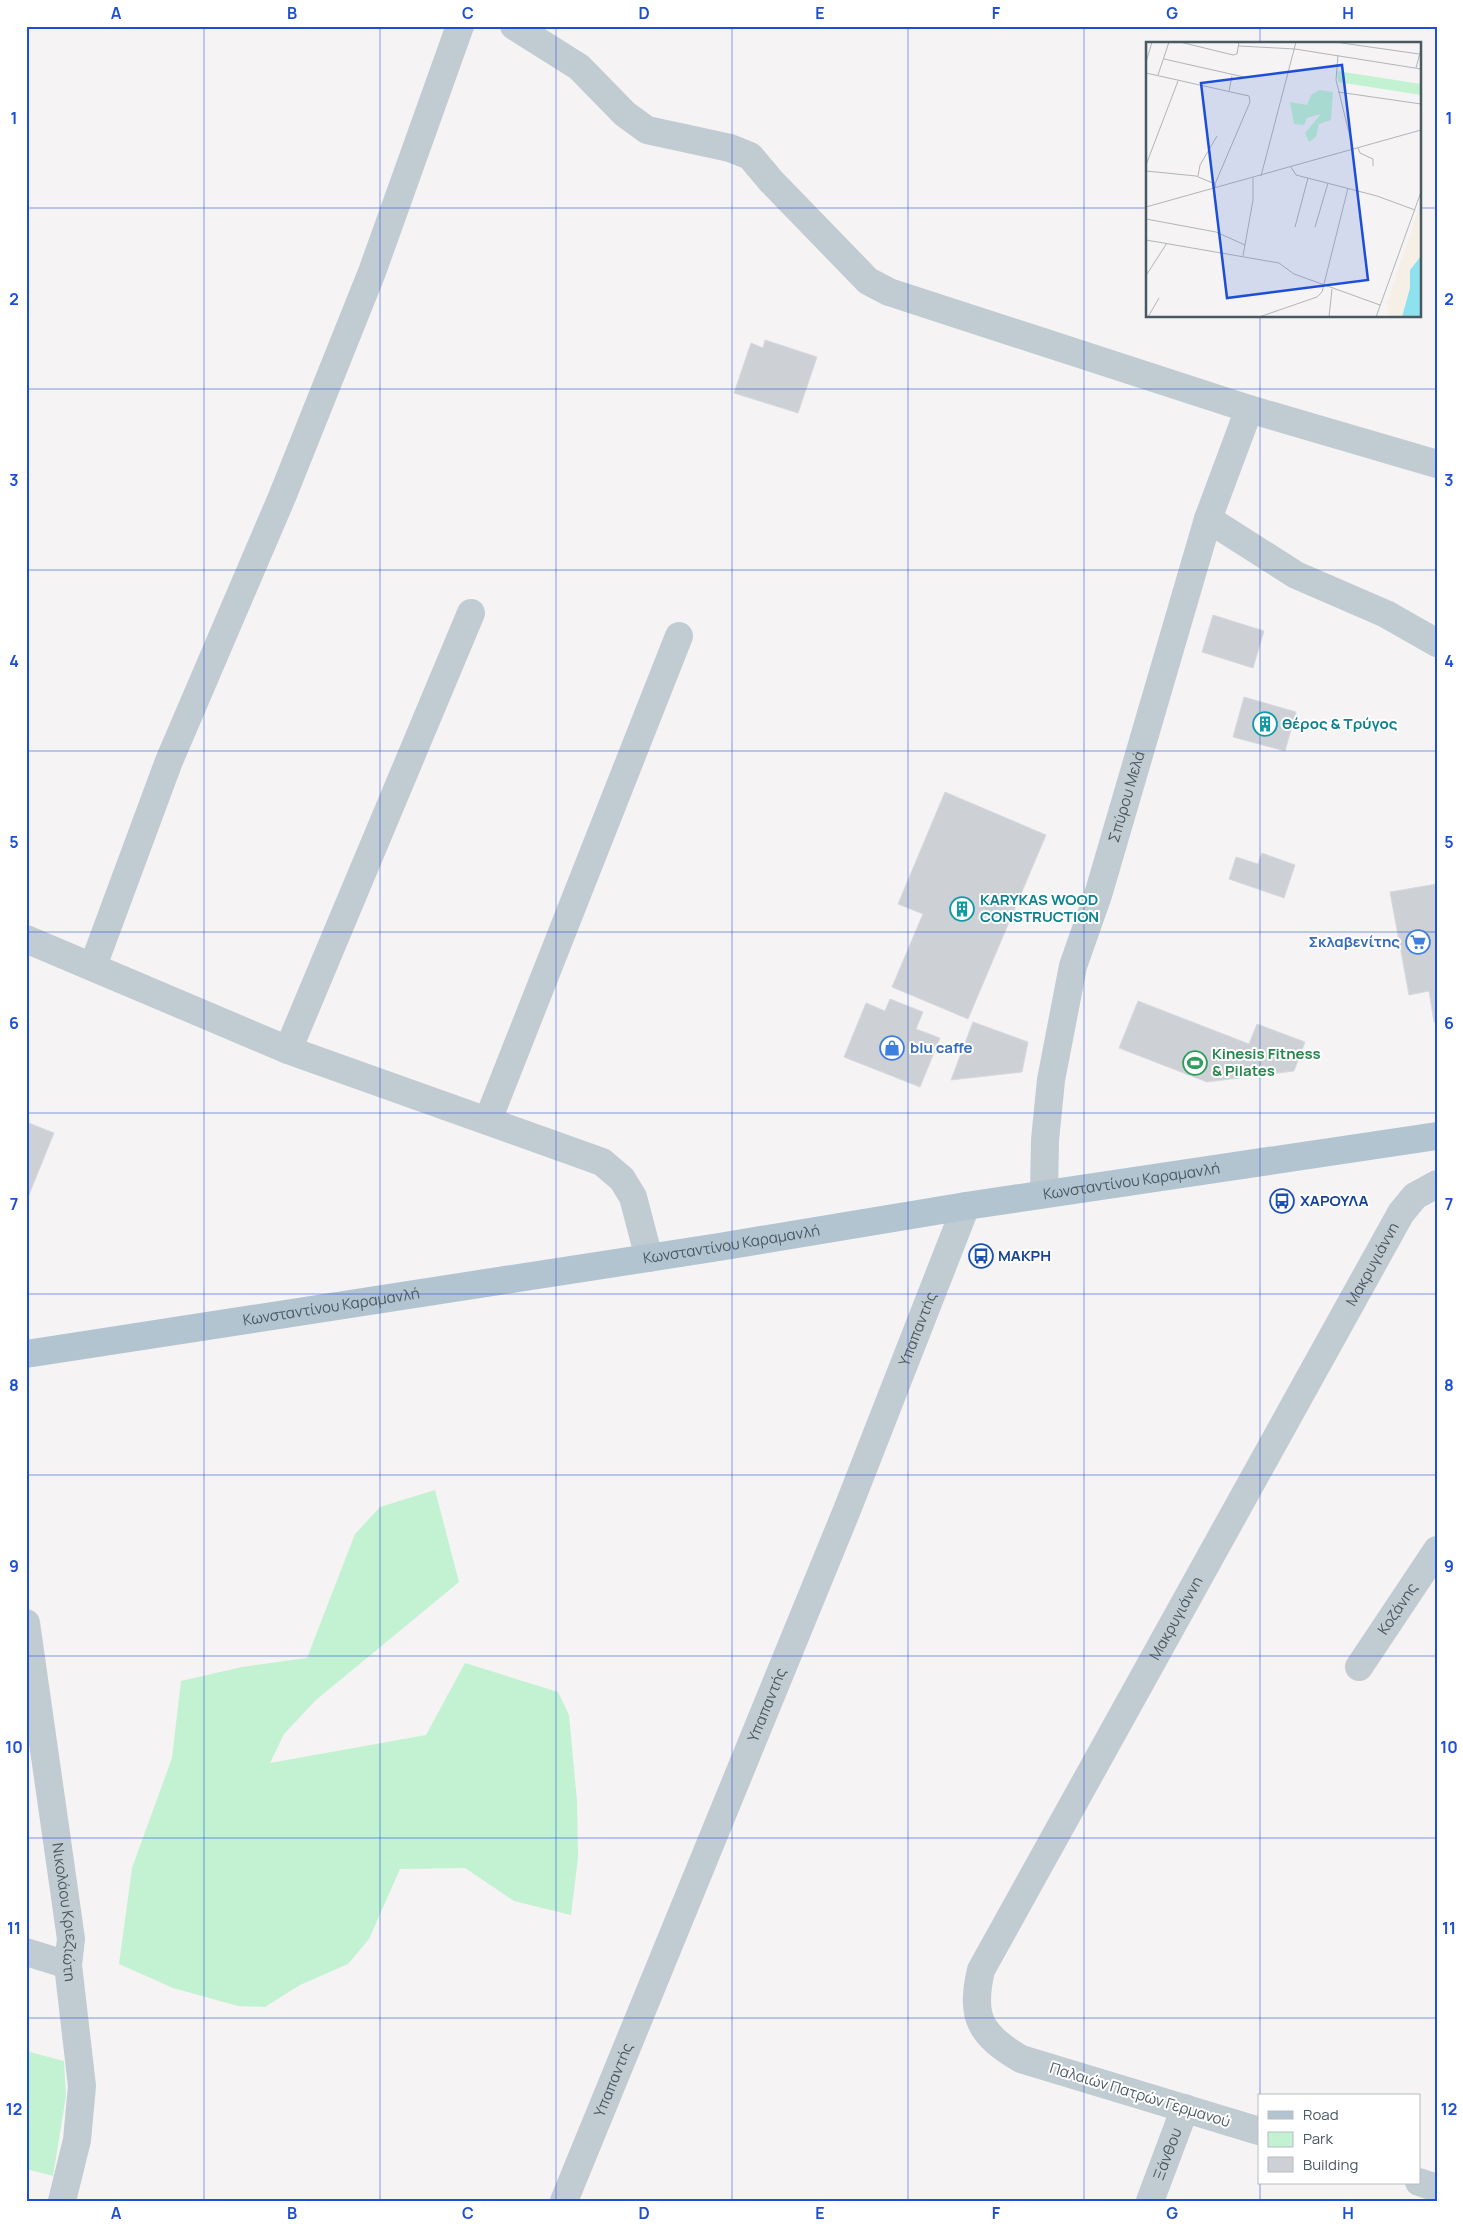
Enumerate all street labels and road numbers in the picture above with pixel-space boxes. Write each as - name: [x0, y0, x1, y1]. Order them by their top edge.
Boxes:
- street label: Σπύρου Μελά: [1103, 749, 1150, 845]
- street label: Κωνσταντίνου Καραμανλή: [1042, 1157, 1221, 1204]
- street label: Μακρυγιάννη: [1340, 1218, 1404, 1310]
- street label: Κωνσταντίνου Καραμανλή: [642, 1219, 821, 1269]
- street label: Κωνσταντίνου Καραμανλή: [241, 1282, 421, 1330]
- street label: Υπαπαντής: [893, 1289, 941, 1369]
- street label: Μακρυγιάννη: [1144, 1572, 1207, 1664]
- street label: Κοζάνης: [1372, 1578, 1422, 1639]
- street label: Υπαπαντής: [742, 1665, 791, 1745]
- street label: Νικολάου Κριεζιώτη: [47, 1841, 82, 1983]
- street label: Υπαπαντής: [589, 2039, 638, 2120]
- street label: Παλαιών Πατρών Γερμανού: [1047, 2057, 1233, 2132]
- street label: Ξάνθου: [1148, 2125, 1187, 2183]

